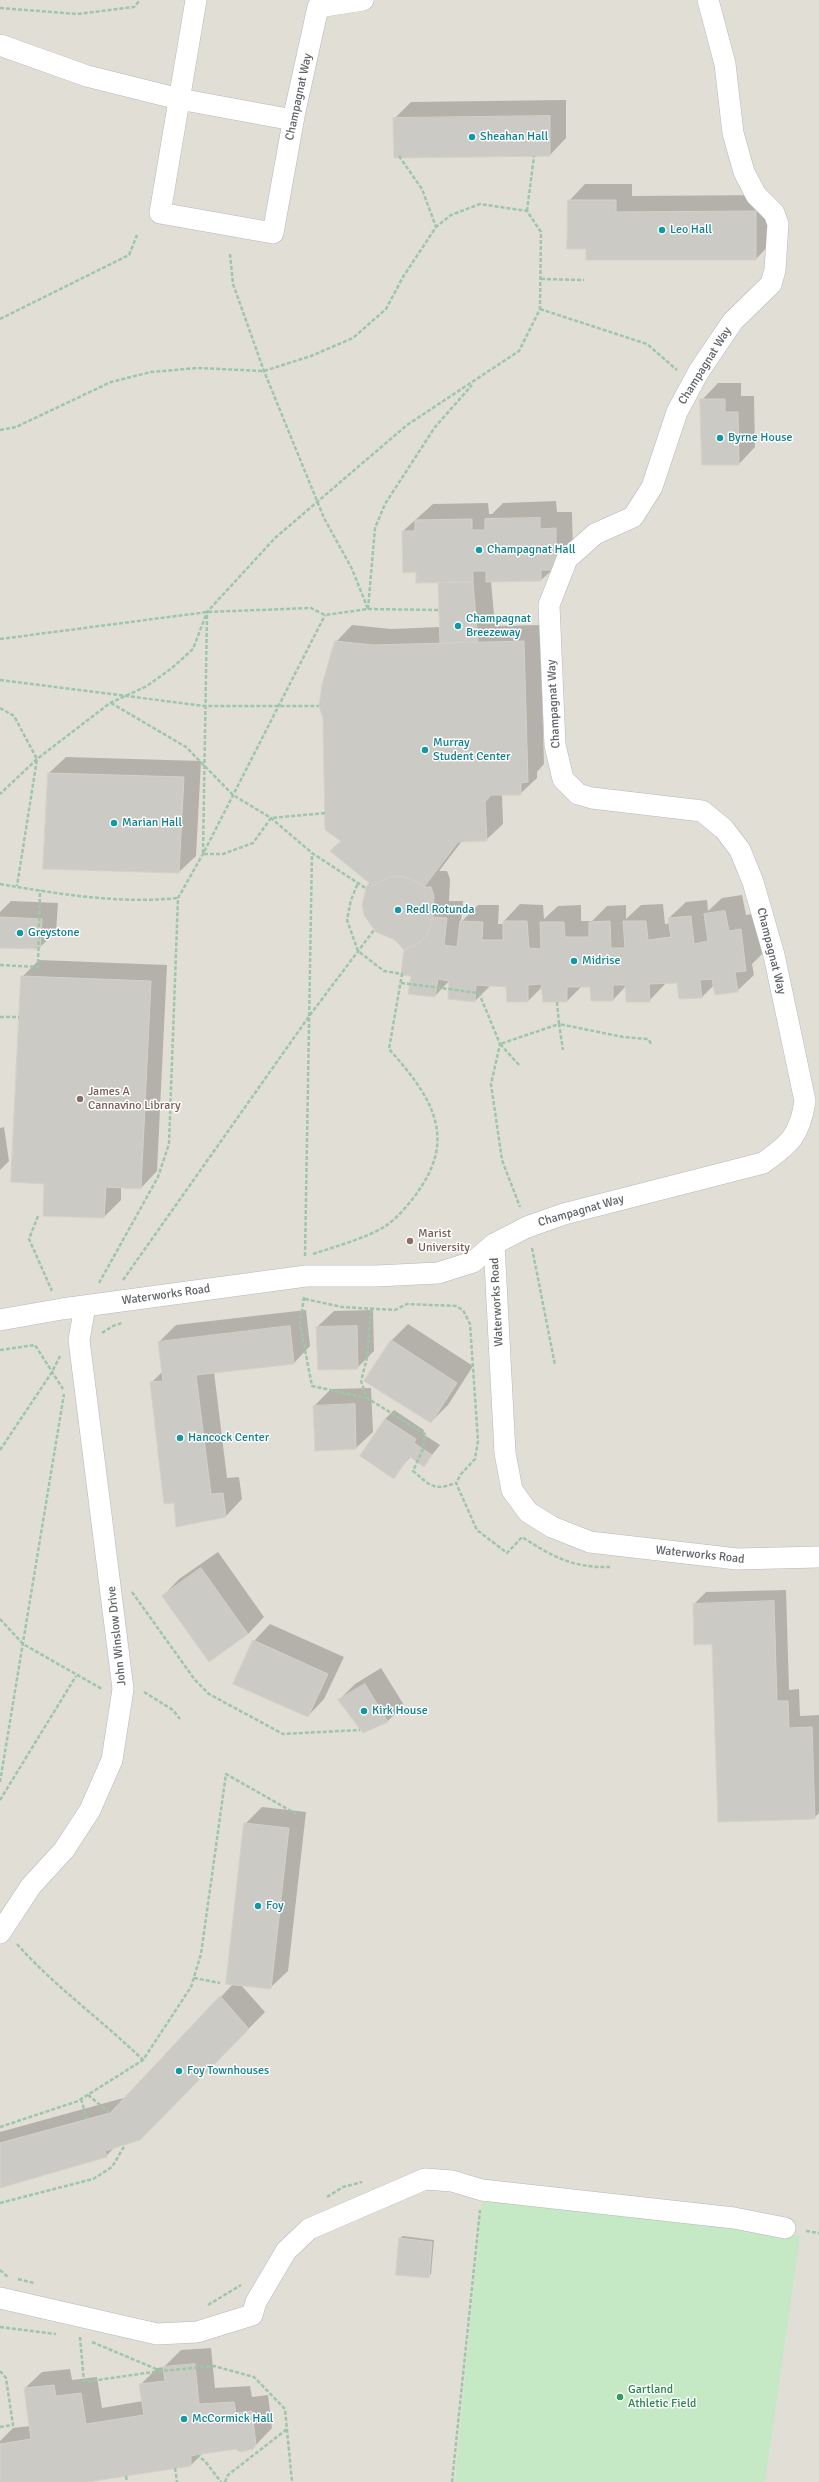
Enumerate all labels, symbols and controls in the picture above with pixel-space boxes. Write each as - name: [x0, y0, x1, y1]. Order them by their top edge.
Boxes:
- street label: Champagnat Way: [283, 52, 315, 142]
- place label: Sheahan Hall: [480, 130, 548, 144]
- marker: Sheahan Hall: [467, 132, 477, 142]
- place label: Leo Hall: [670, 223, 712, 237]
- marker: Leo Hall: [657, 225, 667, 235]
- street label: Champagnat Way: [675, 325, 735, 407]
- place label: Byrne House: [728, 431, 792, 445]
- marker: Byrne House: [715, 433, 725, 443]
- place label: Champagnat Hall: [487, 543, 576, 557]
- marker: Champagnat Hall: [474, 545, 484, 555]
- place label: Champagnat Breezeway: [466, 612, 531, 640]
- marker: Champagnat Breezeway: [453, 621, 463, 631]
- street label: Champagnat Way: [544, 659, 564, 749]
- place label: Murray Student Center: [433, 736, 510, 764]
- marker: Murray Student Center: [420, 745, 430, 755]
- place label: Marian Hall: [122, 816, 182, 830]
- marker: Marian Hall: [109, 818, 119, 828]
- place label: Redl Rotunda: [406, 903, 475, 917]
- marker: Redl Rotunda: [393, 905, 403, 915]
- street label: Champagnat Way: [753, 906, 789, 996]
- place label: Greystone: [28, 926, 80, 940]
- marker: Greystone: [15, 928, 25, 938]
- place label: Midrise: [582, 954, 620, 968]
- marker: Midrise: [569, 956, 579, 966]
- place label: James A Cannavino Library: [88, 1085, 181, 1113]
- marker: James A Cannavino Library: [75, 1094, 85, 1104]
- street label: Champagnat Way: [536, 1192, 626, 1230]
- place label: Marist University: [418, 1227, 470, 1255]
- marker: Marist University: [405, 1236, 415, 1246]
- street label: Waterworks Road: [487, 1257, 507, 1347]
- street label: Waterworks Road: [121, 1282, 211, 1308]
- place label: Hancock Center: [188, 1431, 269, 1445]
- marker: Hancock Center: [175, 1433, 185, 1443]
- street label: Waterworks Road: [655, 1543, 745, 1567]
- street label: John Winslow Drive: [105, 1585, 129, 1687]
- place label: Kirk House: [372, 1704, 428, 1718]
- marker: Kirk House: [359, 1706, 369, 1716]
- place label: Foy: [266, 1899, 284, 1913]
- marker: Foy: [253, 1901, 263, 1911]
- place label: Foy Townhouses: [187, 2064, 269, 2078]
- marker: Foy Townhouses: [174, 2066, 184, 2076]
- place label: Gartland Athletic Field: [628, 2383, 696, 2411]
- marker: Gartland Athletic Field: [615, 2392, 625, 2402]
- place label: McCormick Hall: [192, 2412, 273, 2426]
- marker: McCormick Hall: [179, 2414, 189, 2424]

